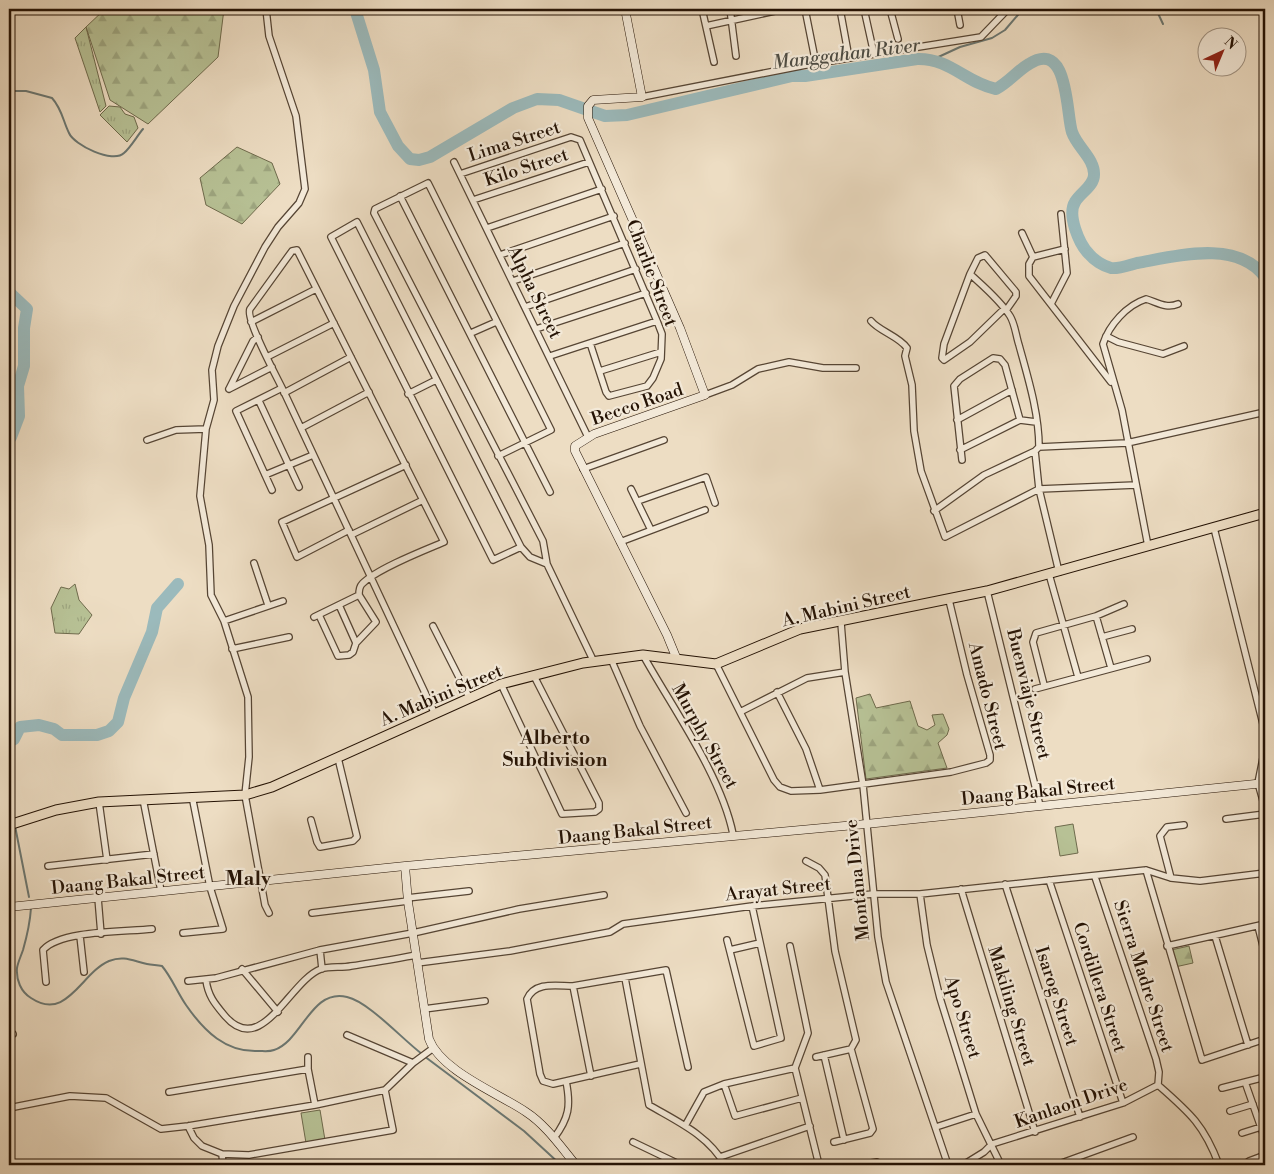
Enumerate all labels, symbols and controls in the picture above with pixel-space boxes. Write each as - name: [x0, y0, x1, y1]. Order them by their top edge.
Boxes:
- north arrow: [1196, 28, 1246, 78]
- water label: Manggahan River: [771, 33, 922, 75]
- text: N: [1220, 33, 1241, 54]
- street label: Lima Street: [465, 116, 564, 167]
- street label: Kilo Street: [481, 143, 572, 192]
- street label: Charlie Street: [621, 216, 683, 330]
- street label: Alpha Street: [502, 241, 567, 343]
- street label: Becco Road: [587, 378, 687, 431]
- street label: A. Mabini Street: [779, 580, 913, 633]
- street label: Buenviaje Street: [1001, 625, 1056, 763]
- street label: Amado Street: [963, 639, 1012, 753]
- street label: A. Mabini Street: [375, 659, 507, 732]
- street label: Murphy Street: [666, 680, 743, 793]
- district label: Alberto Subdivision: [503, 726, 608, 772]
- street label: Daang Bakal Street: [960, 772, 1117, 811]
- street label: Daang Bakal Street: [557, 811, 714, 850]
- street label: Montana Drive: [840, 818, 875, 942]
- street label: Daang Bakal Street: [50, 861, 207, 900]
- district label: Maly: [225, 867, 272, 892]
- street label: Arayat Street: [723, 872, 832, 907]
- street label: Sierra Madre Street: [1108, 897, 1179, 1056]
- street label: Cordillera Street: [1068, 919, 1132, 1056]
- street label: Makiling Street: [982, 943, 1041, 1070]
- street label: Isarog Street: [1030, 943, 1084, 1049]
- street label: Apo Street: [939, 972, 986, 1062]
- street label: Kanlaon Drive: [1011, 1073, 1131, 1134]

